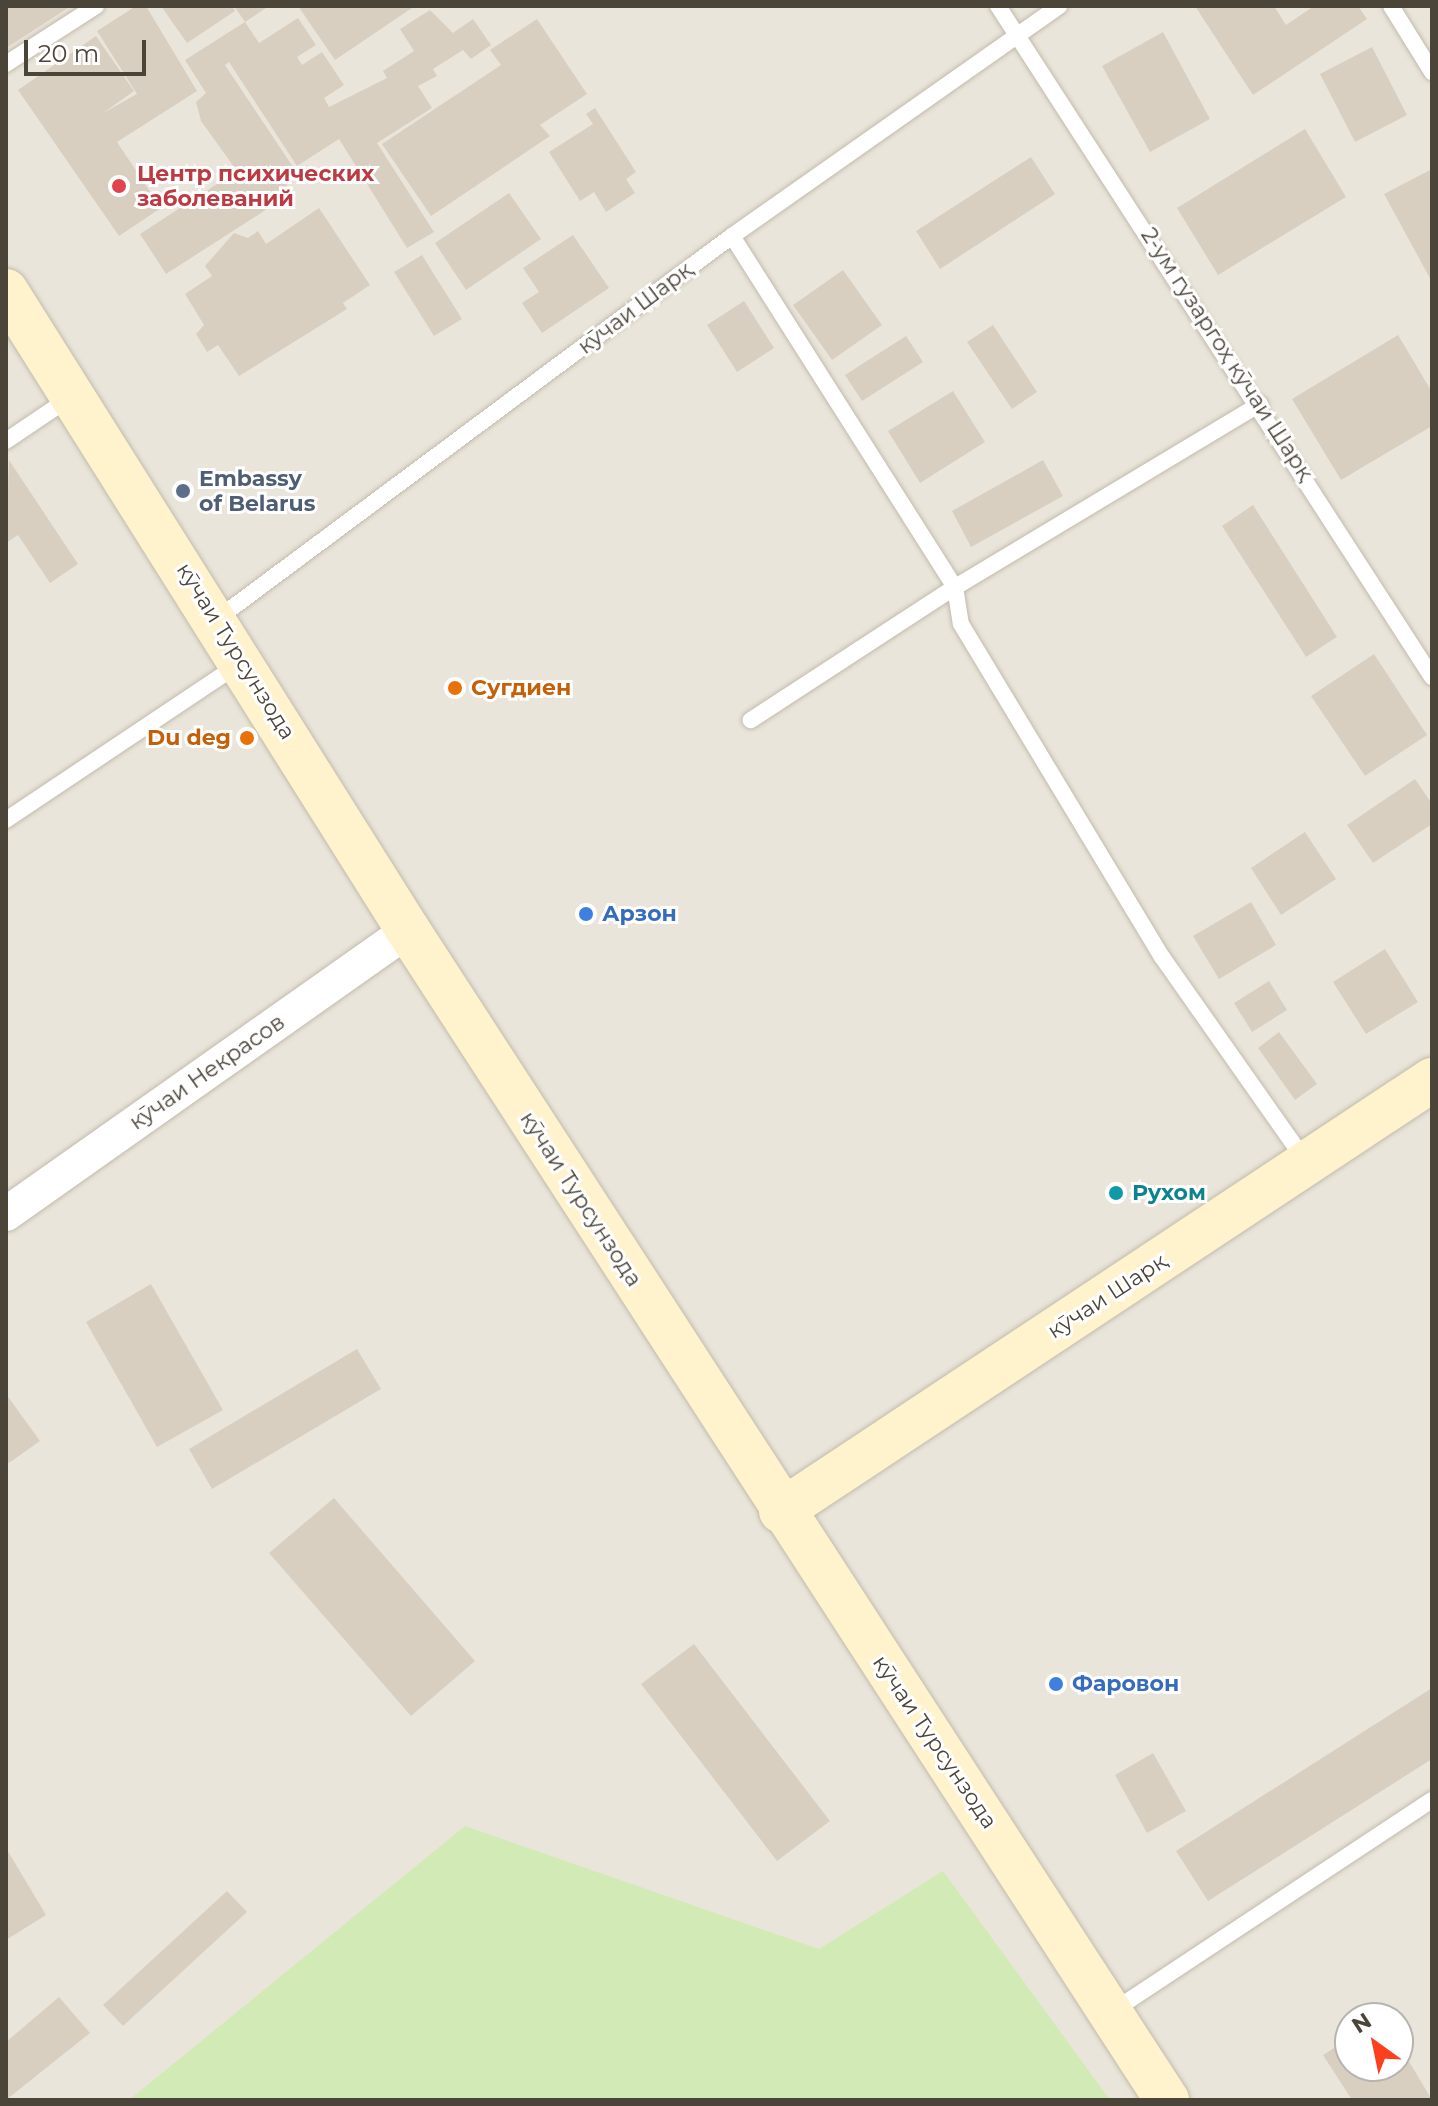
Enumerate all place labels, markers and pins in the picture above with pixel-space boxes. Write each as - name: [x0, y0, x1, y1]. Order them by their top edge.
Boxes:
- place label: Центр психических заболеваний: [137, 160, 374, 212]
- marker: Центр психических заболеваний: [108, 175, 130, 197]
- place label: Embassy of Belarus: [199, 465, 315, 516]
- marker: Embassy of Belarus: [174, 482, 192, 500]
- place label: Сугдиен: [471, 675, 571, 701]
- marker: Сугдиен: [446, 679, 464, 697]
- place label: Du deg: [147, 725, 231, 751]
- marker: Du deg: [238, 729, 256, 747]
- place label: Арзон: [602, 901, 677, 927]
- marker: Арзон: [577, 905, 595, 923]
- place label: Рухом: [1132, 1180, 1206, 1206]
- marker: Рухом: [1107, 1184, 1125, 1202]
- place label: Фаровон: [1072, 1671, 1179, 1697]
- marker: Фаровон: [1047, 1675, 1065, 1693]

